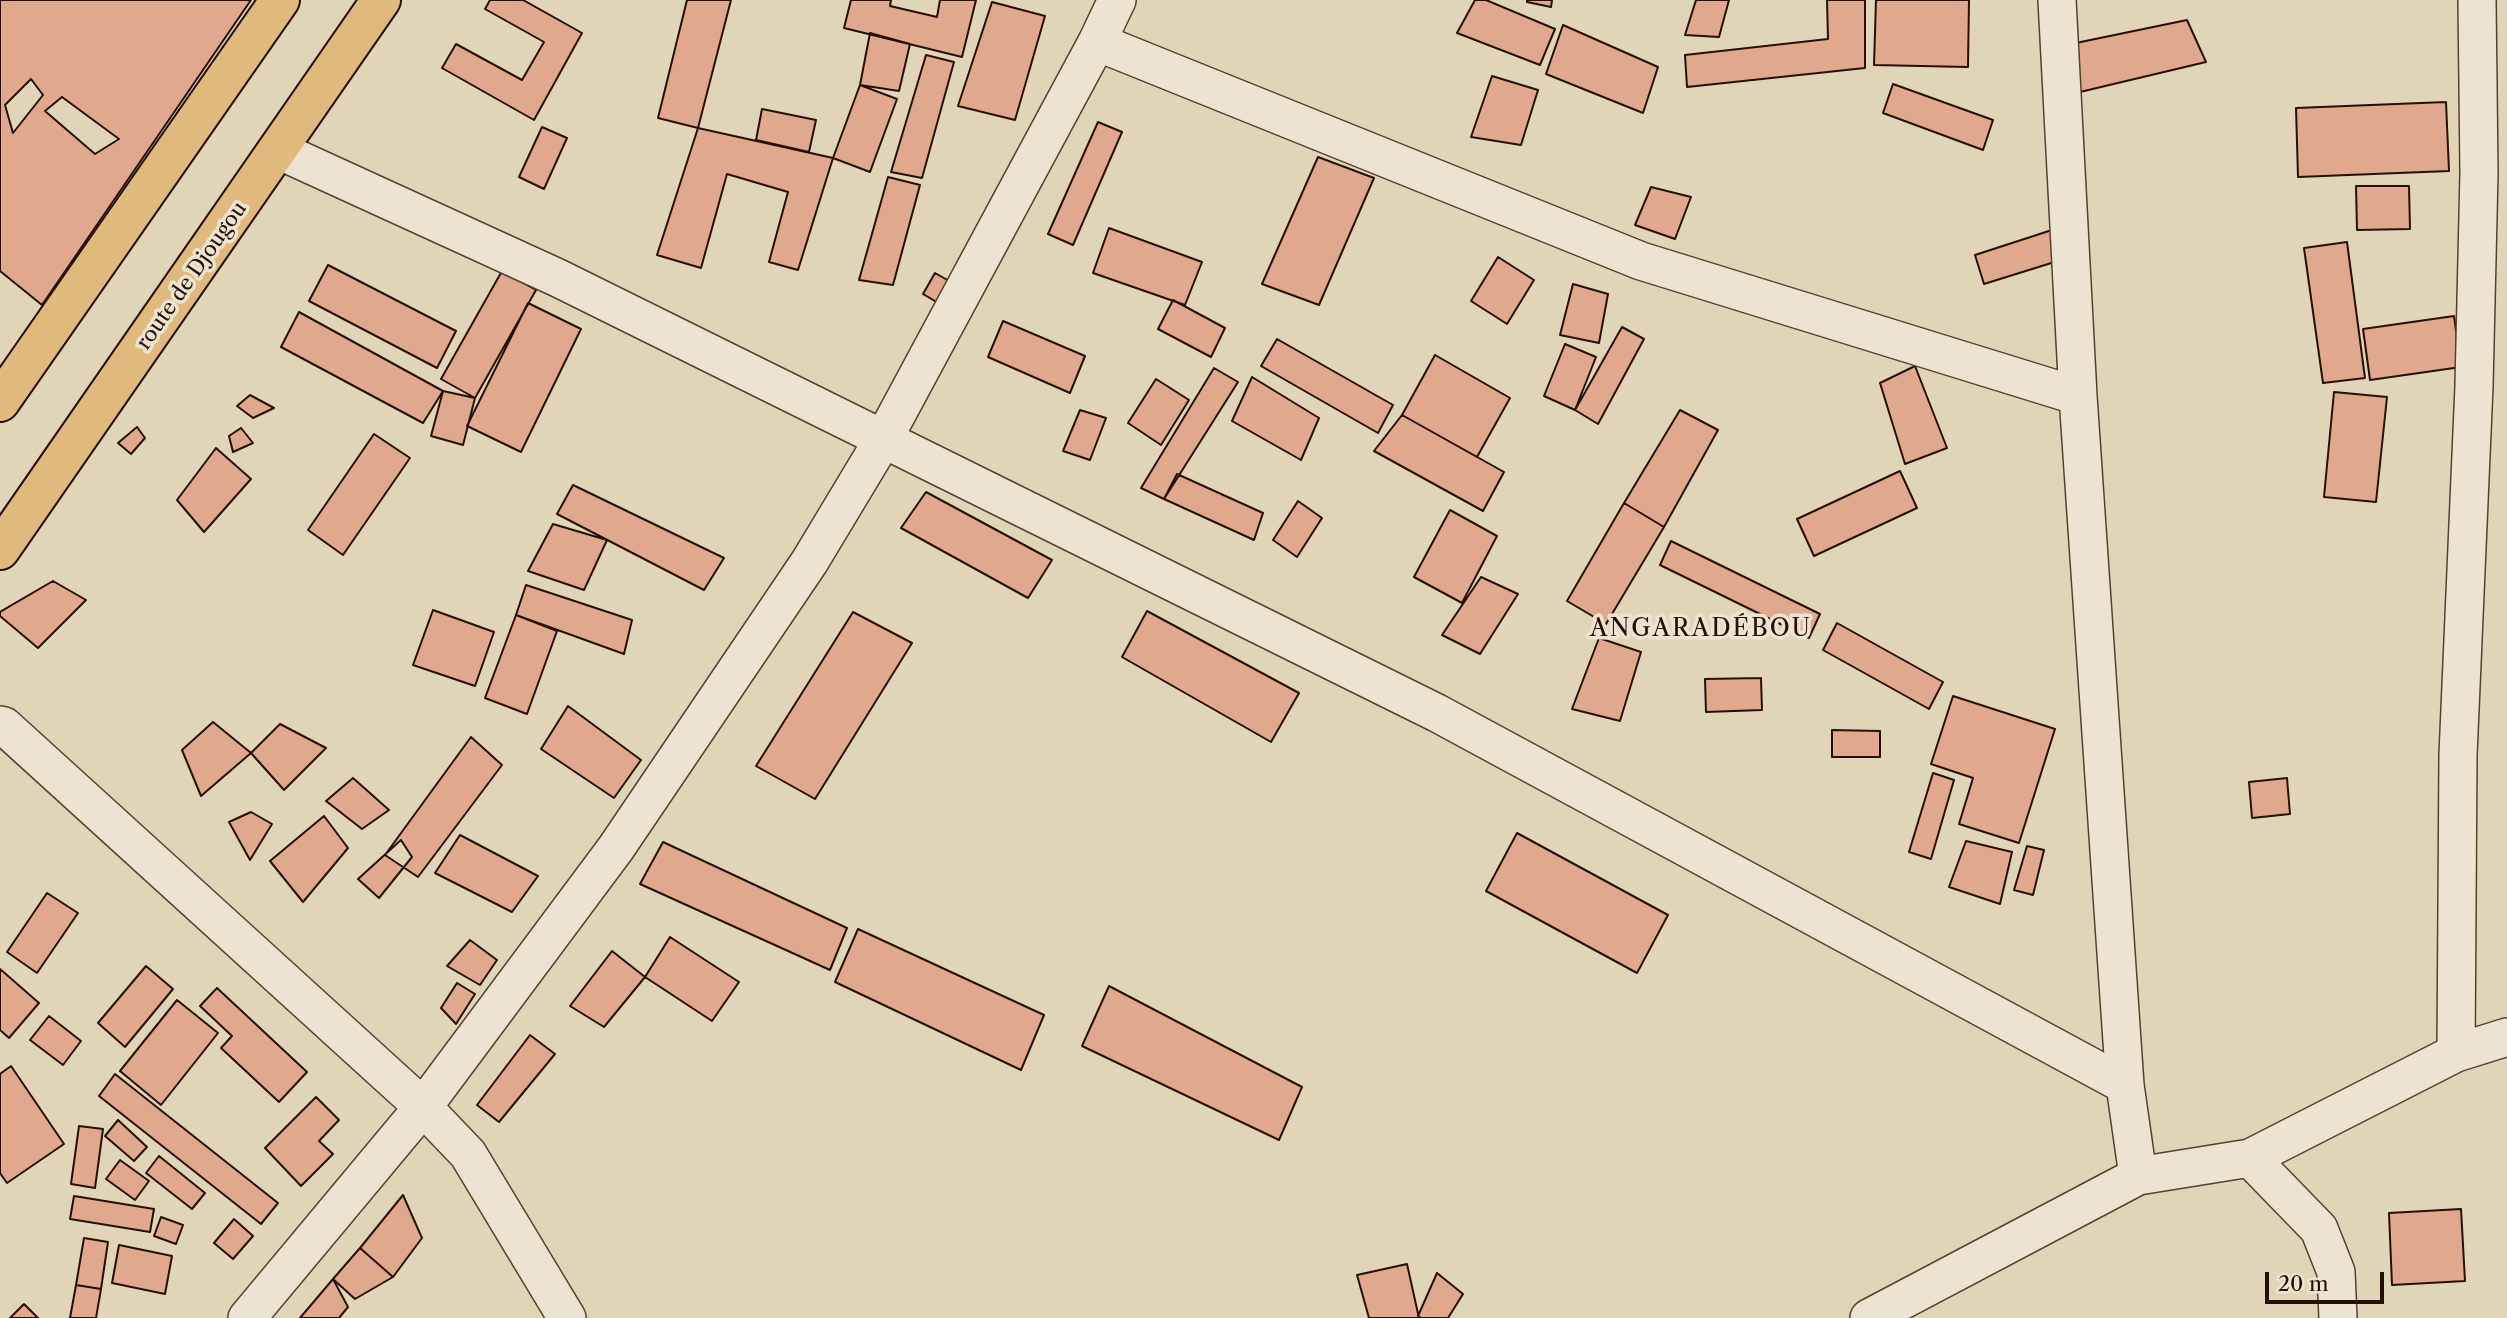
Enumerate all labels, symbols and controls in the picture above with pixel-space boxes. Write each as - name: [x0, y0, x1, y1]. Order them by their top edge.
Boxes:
- street label: route de Djougou: [132, 197, 252, 355]
- district label: ANGARADÉBOU: [1591, 615, 1811, 643]
- scale bar: [2269, 1258, 2388, 1302]
- text: 20 m: [2278, 1271, 2329, 1296]

